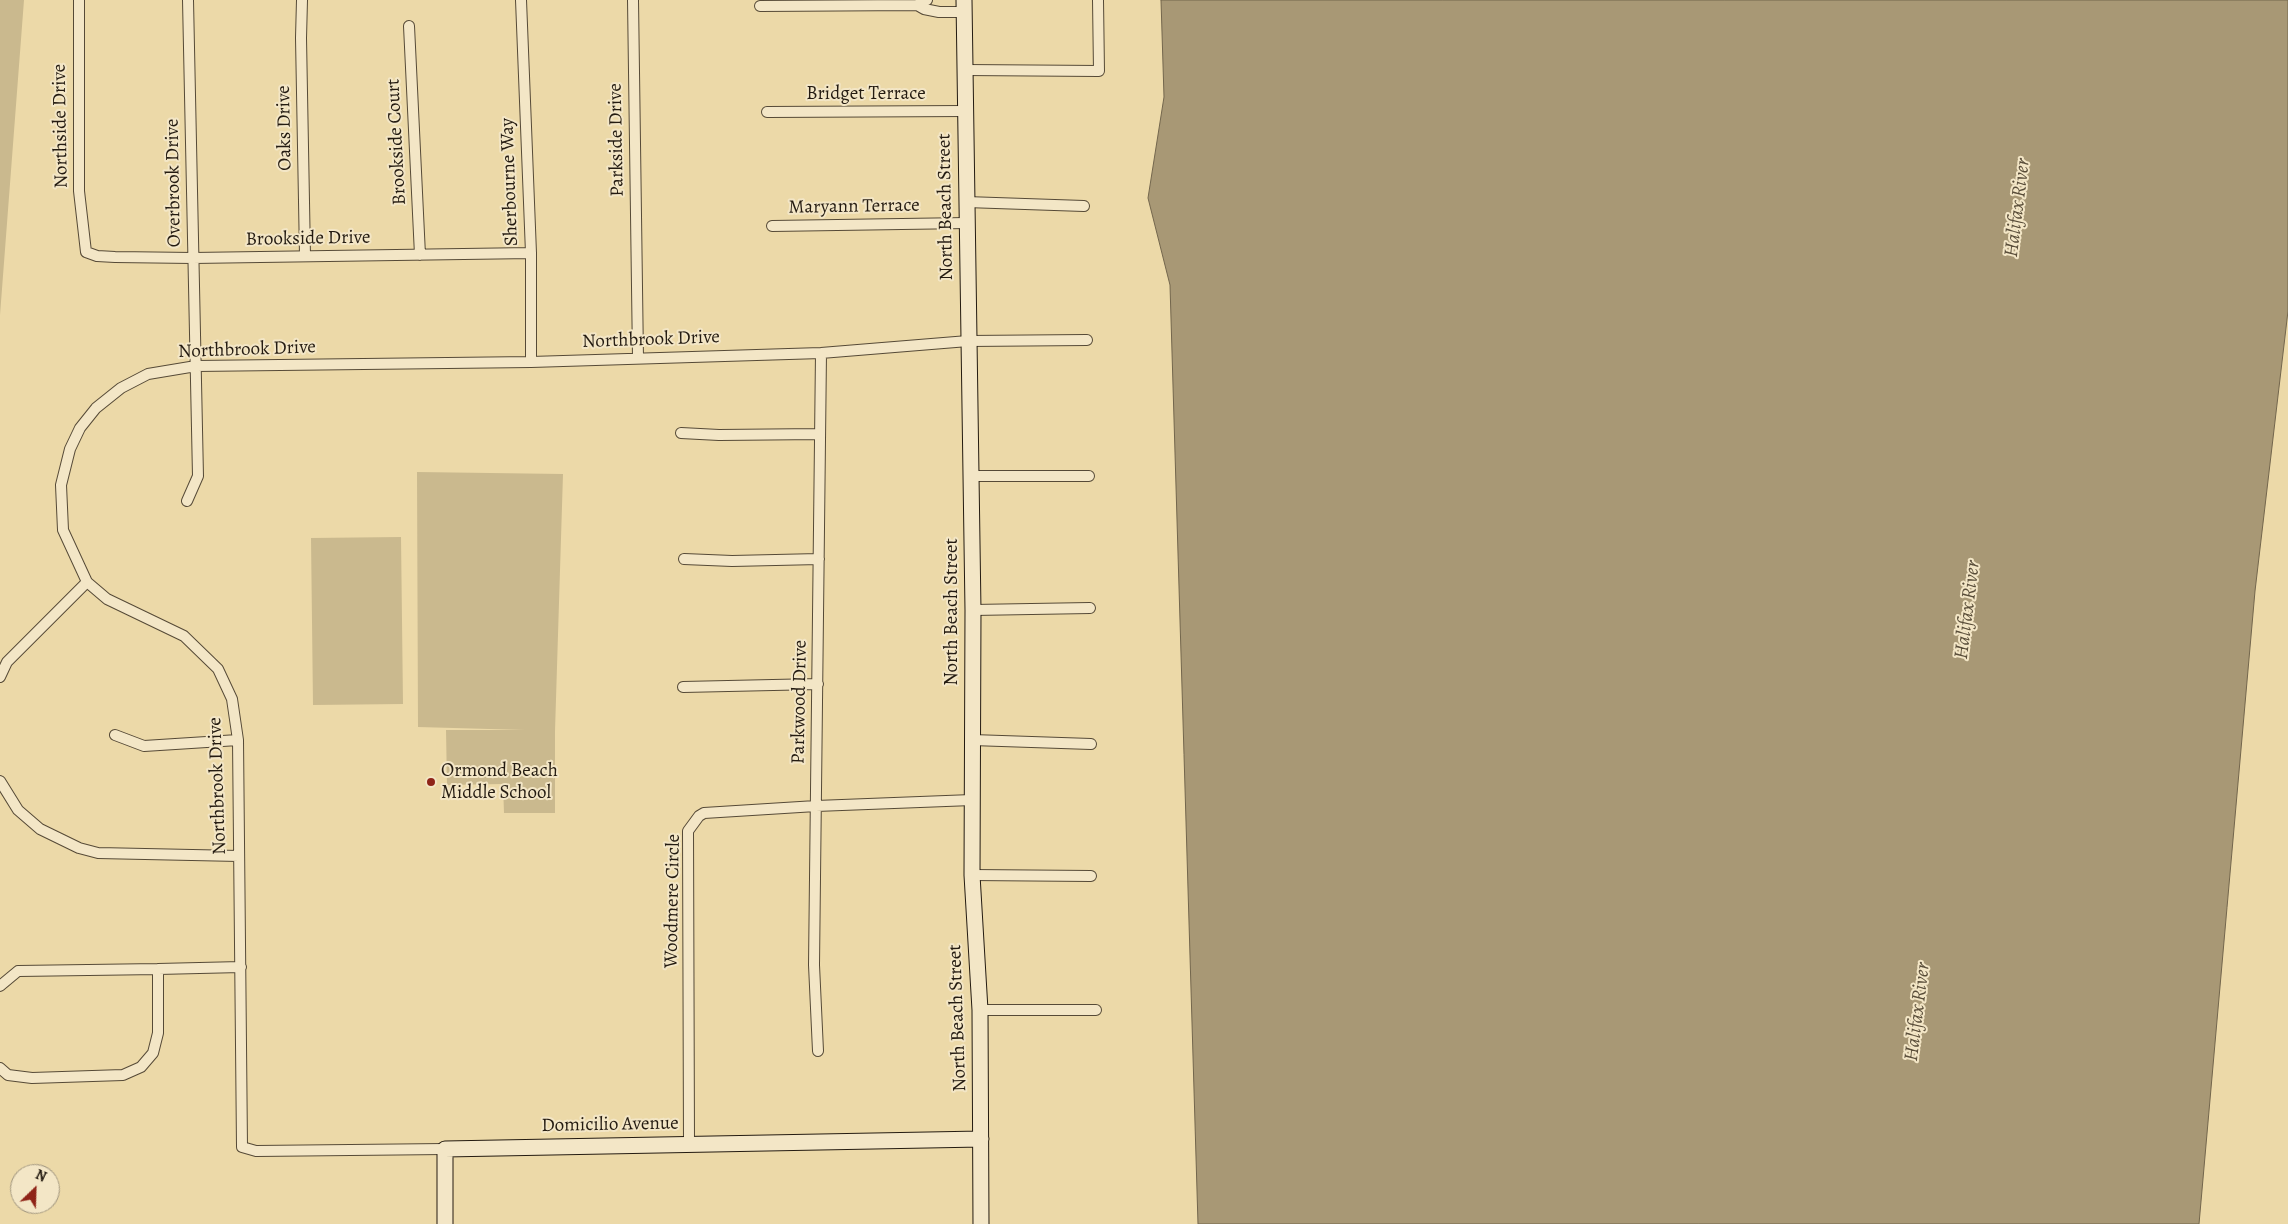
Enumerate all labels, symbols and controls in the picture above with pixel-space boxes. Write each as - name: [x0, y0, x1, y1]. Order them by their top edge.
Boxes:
- street label: Northside Drive: [49, 64, 73, 188]
- street label: Brookside Court: [382, 78, 412, 206]
- street label: Parkside Drive: [605, 83, 629, 197]
- street label: Bridget Terrace: [806, 83, 926, 105]
- street label: Oaks Drive: [273, 85, 297, 171]
- street label: Sherbourne Way: [496, 117, 524, 247]
- street label: Overbrook Drive: [161, 118, 187, 248]
- street label: North Beach Street: [933, 133, 959, 281]
- water label: Halifax River: [2000, 157, 2036, 259]
- street label: Maryann Terrace: [788, 194, 920, 220]
- street label: Brookside Drive: [245, 227, 371, 251]
- street label: Northbrook Drive: [582, 326, 720, 354]
- street label: Northbrook Drive: [178, 336, 316, 364]
- street label: North Beach Street: [941, 538, 963, 686]
- water label: Halifax River: [1950, 559, 1986, 661]
- street label: Parkwood Drive: [788, 640, 812, 764]
- street label: Northbrook Drive: [204, 717, 232, 855]
- place label: Ormond Beach Middle School: [441, 760, 558, 804]
- marker: Ormond Beach Middle School: [425, 776, 437, 788]
- street label: Woodmere Circle: [660, 834, 686, 968]
- street label: North Beach Street: [944, 944, 972, 1092]
- water label: Halifax River: [1900, 961, 1936, 1063]
- street label: Domicilio Avenue: [541, 1112, 679, 1138]
- north arrow: [10, 1164, 60, 1214]
- text: N: [32, 1165, 49, 1187]

